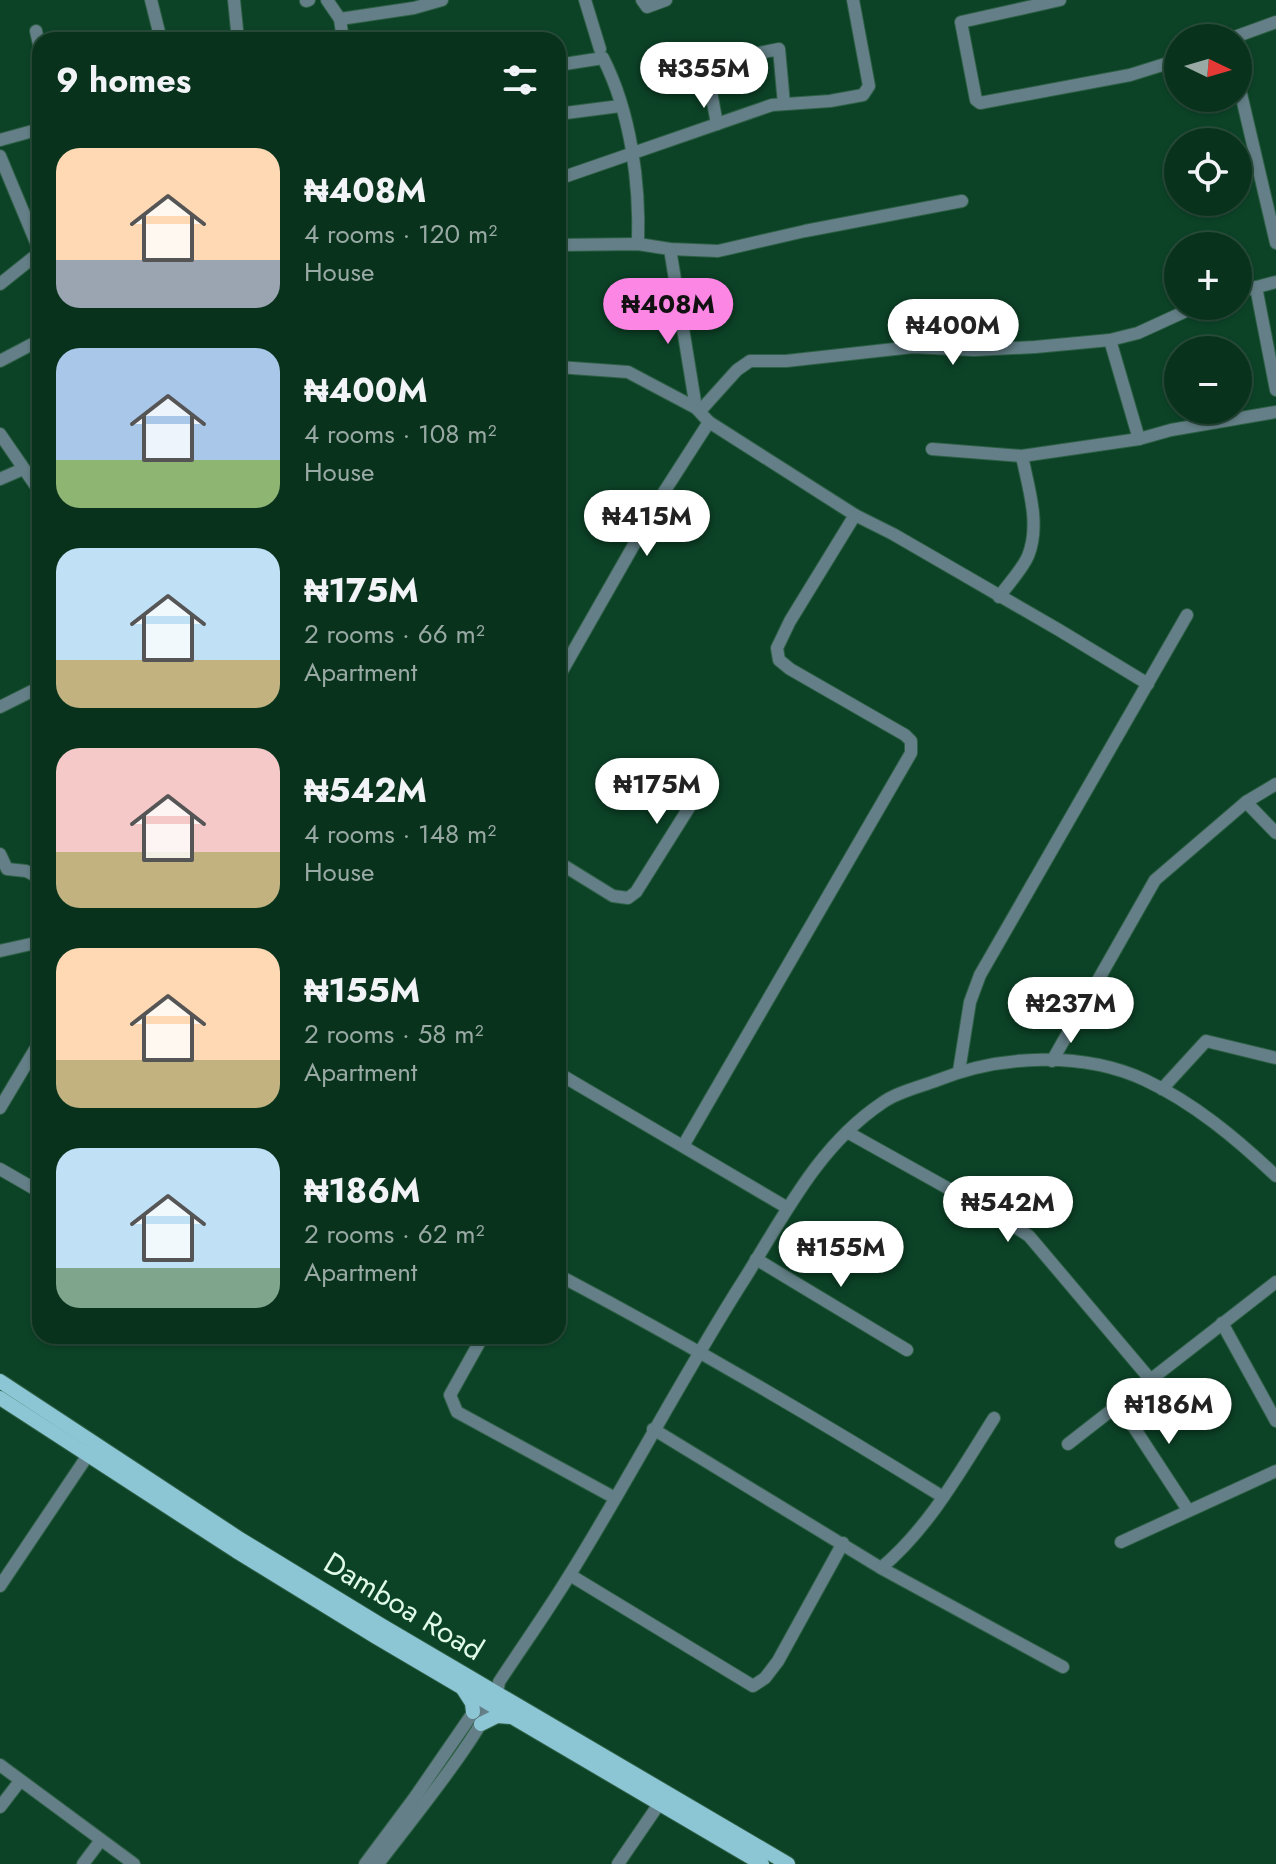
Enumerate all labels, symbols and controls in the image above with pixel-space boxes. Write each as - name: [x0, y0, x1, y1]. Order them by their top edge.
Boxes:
- north arrow: [1164, 24, 1252, 112]
- map controls: [1164, 24, 1252, 424]
- pin: ₦355M: [648, 42, 760, 110]
- text: ₦355M: [658, 49, 750, 87]
- text: 9 homes: [56, 56, 191, 105]
- icon: filters: [498, 58, 542, 102]
- button: locate: [1164, 128, 1252, 216]
- text: ₦408M: [304, 166, 426, 215]
- icon: home: [120, 180, 216, 276]
- text: 4 rooms · 120 m²: [304, 215, 497, 253]
- button: +: [1164, 232, 1252, 320]
- text: House: [304, 253, 374, 291]
- pin: ₦408M: [612, 278, 724, 346]
- text: ₦408M: [621, 285, 715, 323]
- pin: ₦400M: [897, 299, 1009, 367]
- text: ₦400M: [906, 306, 1000, 344]
- button: −: [1164, 336, 1252, 424]
- text: ₦400M: [304, 366, 428, 415]
- icon: home: [120, 380, 216, 476]
- text: 4 rooms · 108 m²: [304, 415, 497, 453]
- text: House: [304, 453, 374, 491]
- pin: ₦415M: [591, 490, 703, 558]
- text: ₦415M: [602, 497, 692, 535]
- text: ₦175M: [304, 566, 419, 615]
- icon: home: [120, 580, 216, 676]
- text: 2 rooms · 66 m²: [304, 615, 485, 653]
- text: Apartment: [304, 653, 417, 691]
- pin: ₦175M: [601, 758, 713, 826]
- text: ₦175M: [613, 765, 701, 803]
- text: ₦542M: [304, 766, 427, 815]
- icon: home: [120, 780, 216, 876]
- text: 4 rooms · 148 m²: [304, 815, 496, 853]
- text: House: [304, 853, 374, 891]
- text: ₦155M: [304, 966, 420, 1015]
- pin: ₦237M: [1015, 977, 1127, 1045]
- icon: home: [120, 980, 216, 1076]
- text: ₦237M: [1026, 984, 1116, 1022]
- text: 2 rooms · 58 m²: [304, 1015, 484, 1053]
- text: Apartment: [304, 1053, 417, 1091]
- text: ₦186M: [304, 1166, 420, 1215]
- pin: ₦542M: [952, 1176, 1064, 1244]
- icon: home: [120, 1180, 216, 1276]
- text: ₦542M: [961, 1183, 1055, 1221]
- text: 2 rooms · 62 m²: [304, 1215, 485, 1253]
- pin: ₦155M: [785, 1221, 897, 1289]
- text: ₦155M: [797, 1228, 885, 1266]
- text: Apartment: [304, 1253, 417, 1291]
- pin: ₦186M: [1113, 1378, 1225, 1446]
- text: ₦186M: [1125, 1385, 1213, 1423]
- street label: Damboa Road: [316, 1541, 492, 1671]

